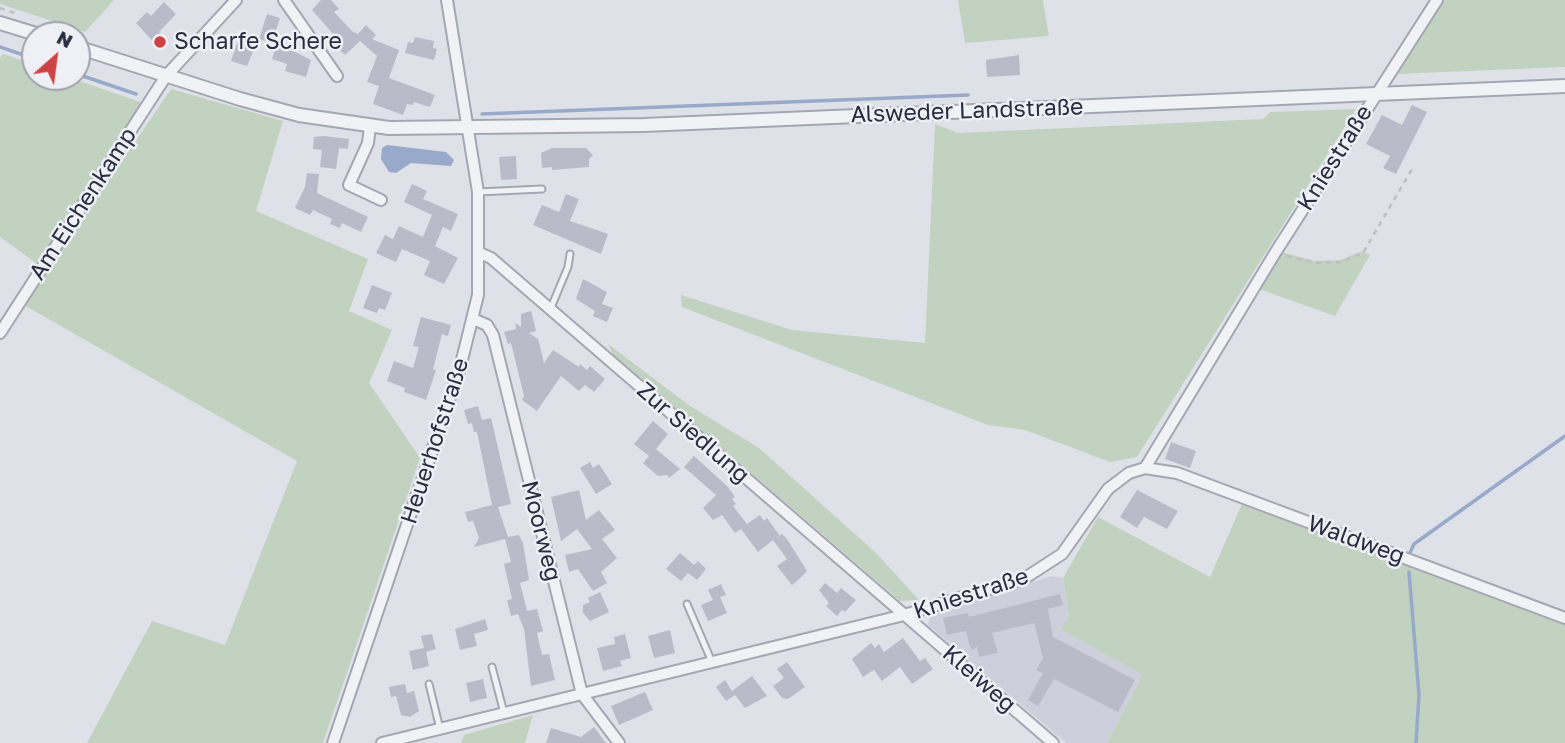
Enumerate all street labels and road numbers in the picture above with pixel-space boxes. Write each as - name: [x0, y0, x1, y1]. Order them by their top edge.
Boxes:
- street label: Alsweder Landstraße: [850, 93, 1084, 129]
- street label: Kniestraße: [1292, 100, 1378, 216]
- street label: Am Eichenkamp: [23, 123, 143, 285]
- street label: Heuerhofstraße: [395, 354, 475, 528]
- street label: Zur Siedlung: [631, 377, 755, 489]
- street label: Moorweg: [515, 478, 567, 584]
- street label: Waldweg: [1304, 510, 1408, 570]
- street label: Kniestraße: [910, 562, 1032, 626]
- street label: Kleiweg: [937, 640, 1021, 718]

